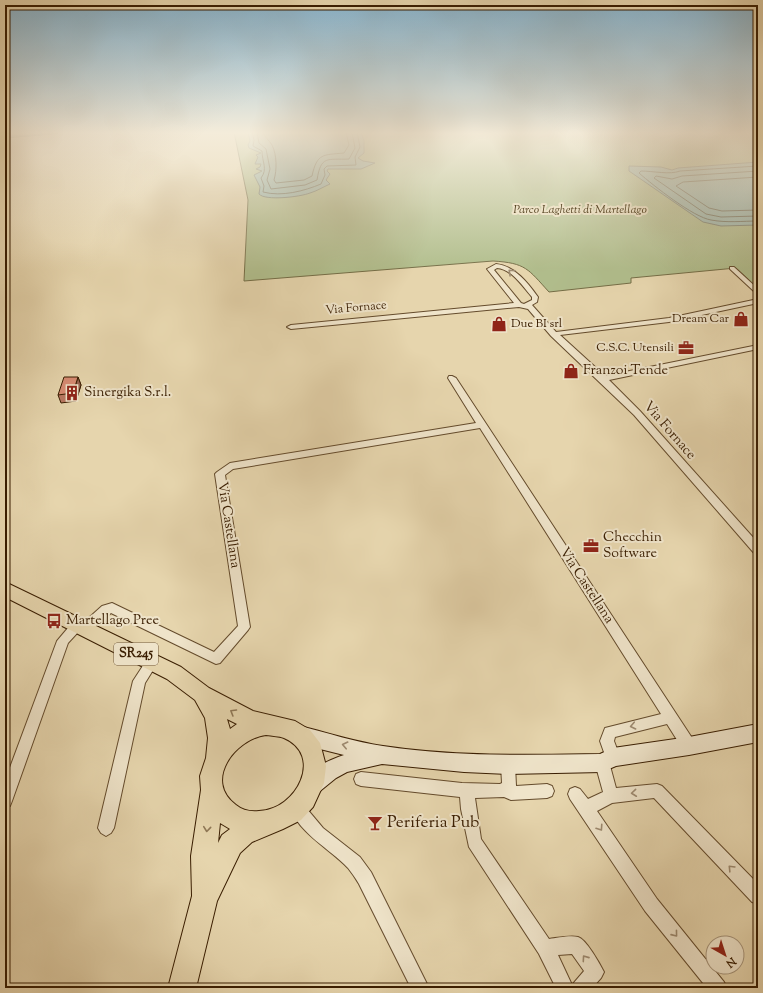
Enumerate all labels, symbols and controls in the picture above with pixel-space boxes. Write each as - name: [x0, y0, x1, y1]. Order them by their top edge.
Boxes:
- park label: Parco Laghetti di Martellago: [513, 201, 647, 219]
- one-way arrow: [508, 269, 516, 277]
- street label: Via Fornace: [325, 296, 388, 320]
- place label: Dream Car: [672, 310, 729, 328]
- shop icon: Dream Car: [732, 310, 750, 328]
- shop icon: Due BI srl: [490, 315, 508, 333]
- place label: Due BI srl: [511, 315, 563, 333]
- place label: C.S.C. Utensili: [596, 339, 675, 357]
- office icon: C.S.C. Utensili: [677, 339, 695, 357]
- place label: Franzoi Tende: [583, 361, 668, 381]
- shop icon: Franzoi Tende: [562, 362, 580, 380]
- place label: Sinergika S.r.l.: [84, 383, 171, 403]
- building icon: Sinergika S.r.l.: [63, 384, 81, 402]
- street label: Via Fornace: [638, 397, 700, 465]
- street label: Via Castellana: [211, 480, 245, 570]
- place label: Checchin Software: [603, 528, 662, 564]
- office icon: Checchin Software: [582, 537, 600, 555]
- street label: Via Castellana: [554, 544, 618, 628]
- place label: Martellago Pree: [66, 611, 159, 631]
- bus stop icon: Martellago Pree: [45, 612, 63, 630]
- road number: SR245: [114, 643, 158, 665]
- one-way arrow: [230, 709, 237, 716]
- one-way arrow: [630, 722, 637, 730]
- one-way arrow: [342, 741, 349, 750]
- one-way arrow: [631, 788, 637, 797]
- place label: Periferia Pub: [387, 811, 479, 835]
- bar icon: Periferia Pub: [366, 814, 384, 832]
- one-way arrow: [595, 824, 602, 831]
- one-way arrow: [203, 826, 212, 832]
- one-way arrow: [729, 865, 736, 872]
- one-way arrow: [671, 930, 678, 937]
- north arrow: [705, 935, 745, 975]
- text: N: [722, 952, 740, 971]
- one-way arrow: [582, 955, 590, 962]

